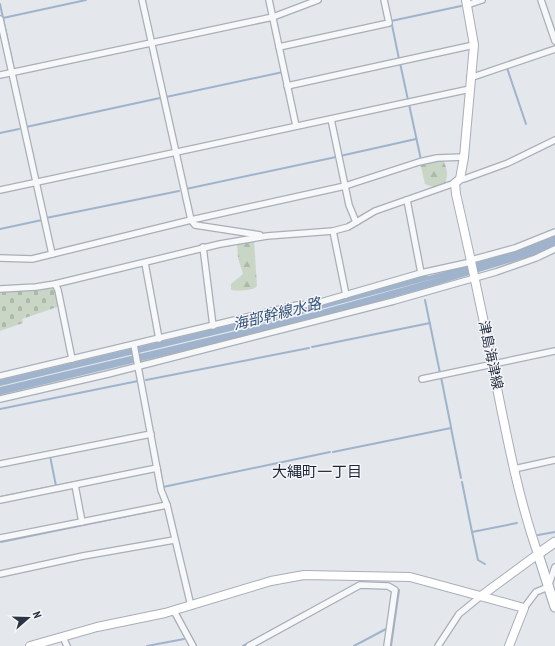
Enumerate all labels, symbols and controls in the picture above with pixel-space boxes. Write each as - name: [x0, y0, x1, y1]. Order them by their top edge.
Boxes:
- water label: 海部幹線水路: [231, 293, 325, 334]
- street label: 津島海津線: [475, 319, 507, 391]
- district label: 大縄町一丁目: [272, 462, 362, 481]
- north arrow: [8, 598, 48, 638]
- text: N: [30, 609, 45, 620]

